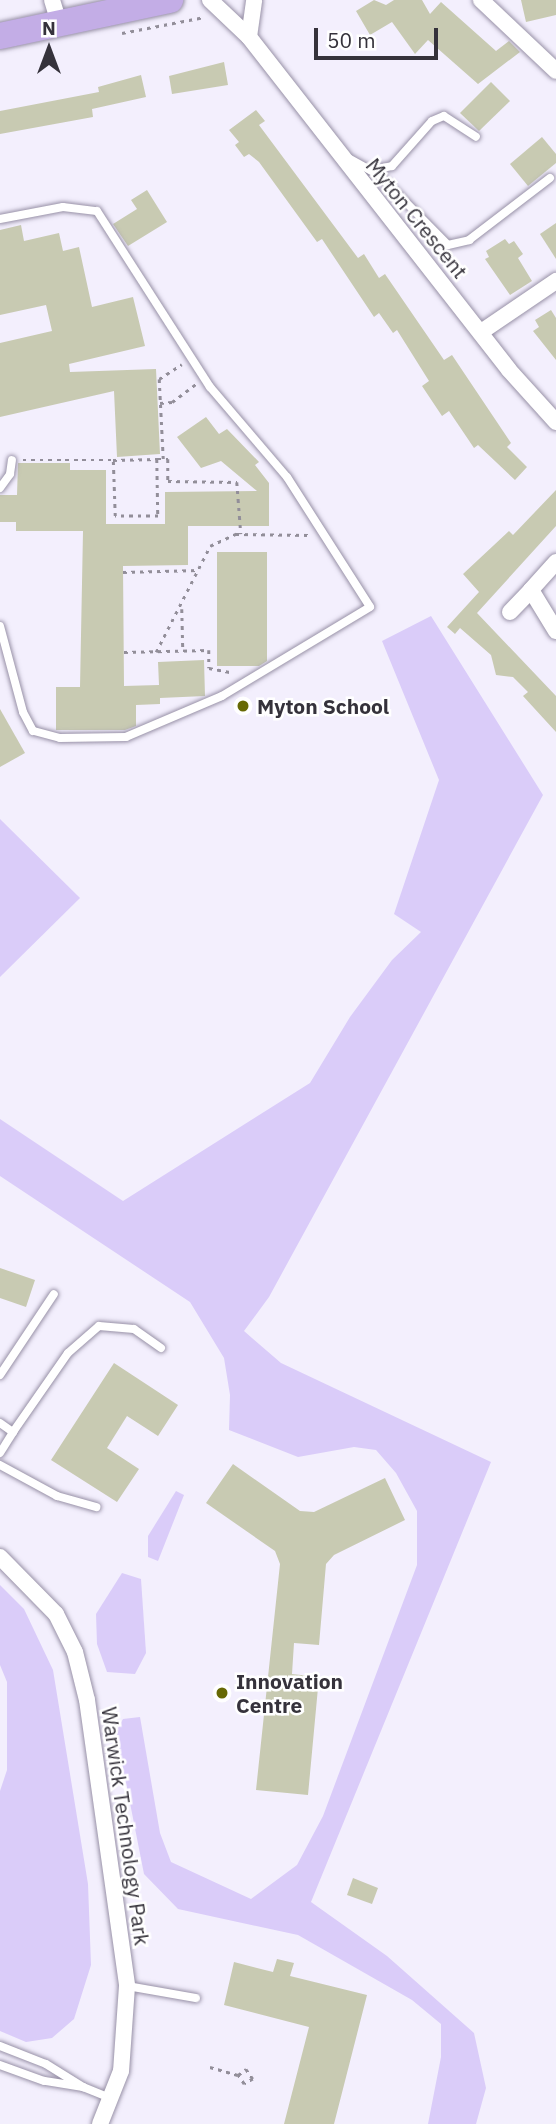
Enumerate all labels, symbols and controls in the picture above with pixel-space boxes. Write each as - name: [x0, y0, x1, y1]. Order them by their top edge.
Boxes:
- north arrow: [14, 14, 84, 84]
- scale bar: [318, 14, 442, 58]
- text: N: [42, 16, 56, 40]
- text: 50 m: [327, 26, 376, 54]
- street label: Myton Crescent: [361, 153, 473, 283]
- place label: Myton School: [257, 693, 389, 719]
- marker: Myton School: [235, 698, 251, 714]
- place label: Innovation Centre: [236, 1668, 343, 1718]
- marker: Innovation Centre: [214, 1685, 230, 1701]
- street label: Warwick Technology Park: [97, 1705, 155, 1947]

